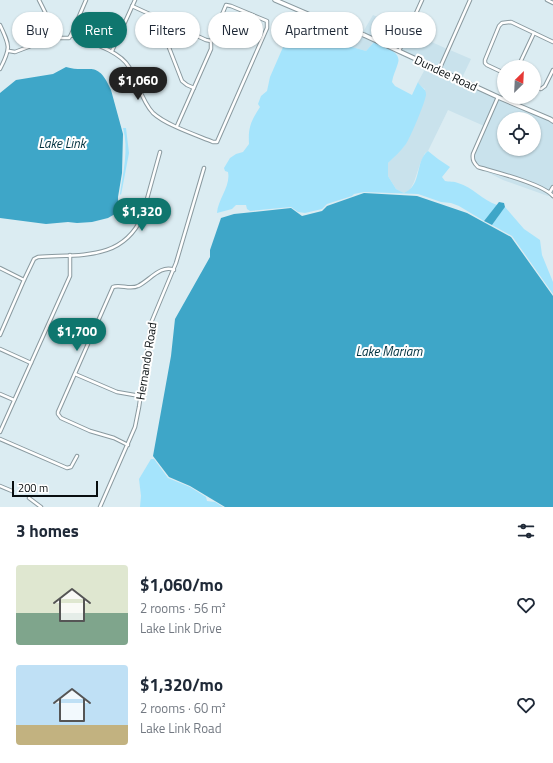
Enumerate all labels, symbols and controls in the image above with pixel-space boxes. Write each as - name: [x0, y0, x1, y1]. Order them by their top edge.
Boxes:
- chip: Buy: [12, 12, 63, 48]
- chip: Rent: [71, 12, 127, 48]
- chip: Filters: [135, 12, 200, 48]
- chip: New: [208, 12, 263, 48]
- chip: Apartment: [271, 12, 363, 48]
- chip: House: [371, 12, 436, 48]
- street label: Dundee Road: [411, 50, 481, 96]
- north arrow: [497, 60, 541, 104]
- map controls: [497, 60, 541, 156]
- pin: $1,060: [105, 67, 171, 101]
- text: $1,060: [118, 70, 158, 90]
- button: locate: [497, 112, 541, 156]
- water label: Lake Link: [38, 133, 88, 153]
- pin: $1,320: [109, 198, 175, 232]
- text: $1,320: [122, 201, 162, 221]
- pin: $1,700: [44, 318, 110, 352]
- text: $1,700: [57, 321, 97, 341]
- street label: Hernando Road: [130, 321, 162, 401]
- water label: Lake Mariam: [356, 341, 423, 361]
- scale bar: [12, 479, 98, 498]
- text: 200 m: [18, 480, 48, 496]
- text: 3 homes: [16, 518, 79, 544]
- icon: filters: [515, 520, 537, 542]
- text: $1,060/mo: [140, 572, 223, 598]
- icon: home: [48, 581, 96, 629]
- icon: heart: [515, 594, 537, 616]
- text: 2 rooms · 56 m²: [140, 598, 226, 618]
- text: Lake Link Drive: [140, 618, 222, 638]
- text: $1,320/mo: [140, 672, 223, 698]
- icon: home: [48, 681, 96, 729]
- icon: heart: [515, 694, 537, 716]
- text: 2 rooms · 60 m²: [140, 698, 226, 718]
- text: Lake Link Road: [140, 718, 222, 738]

